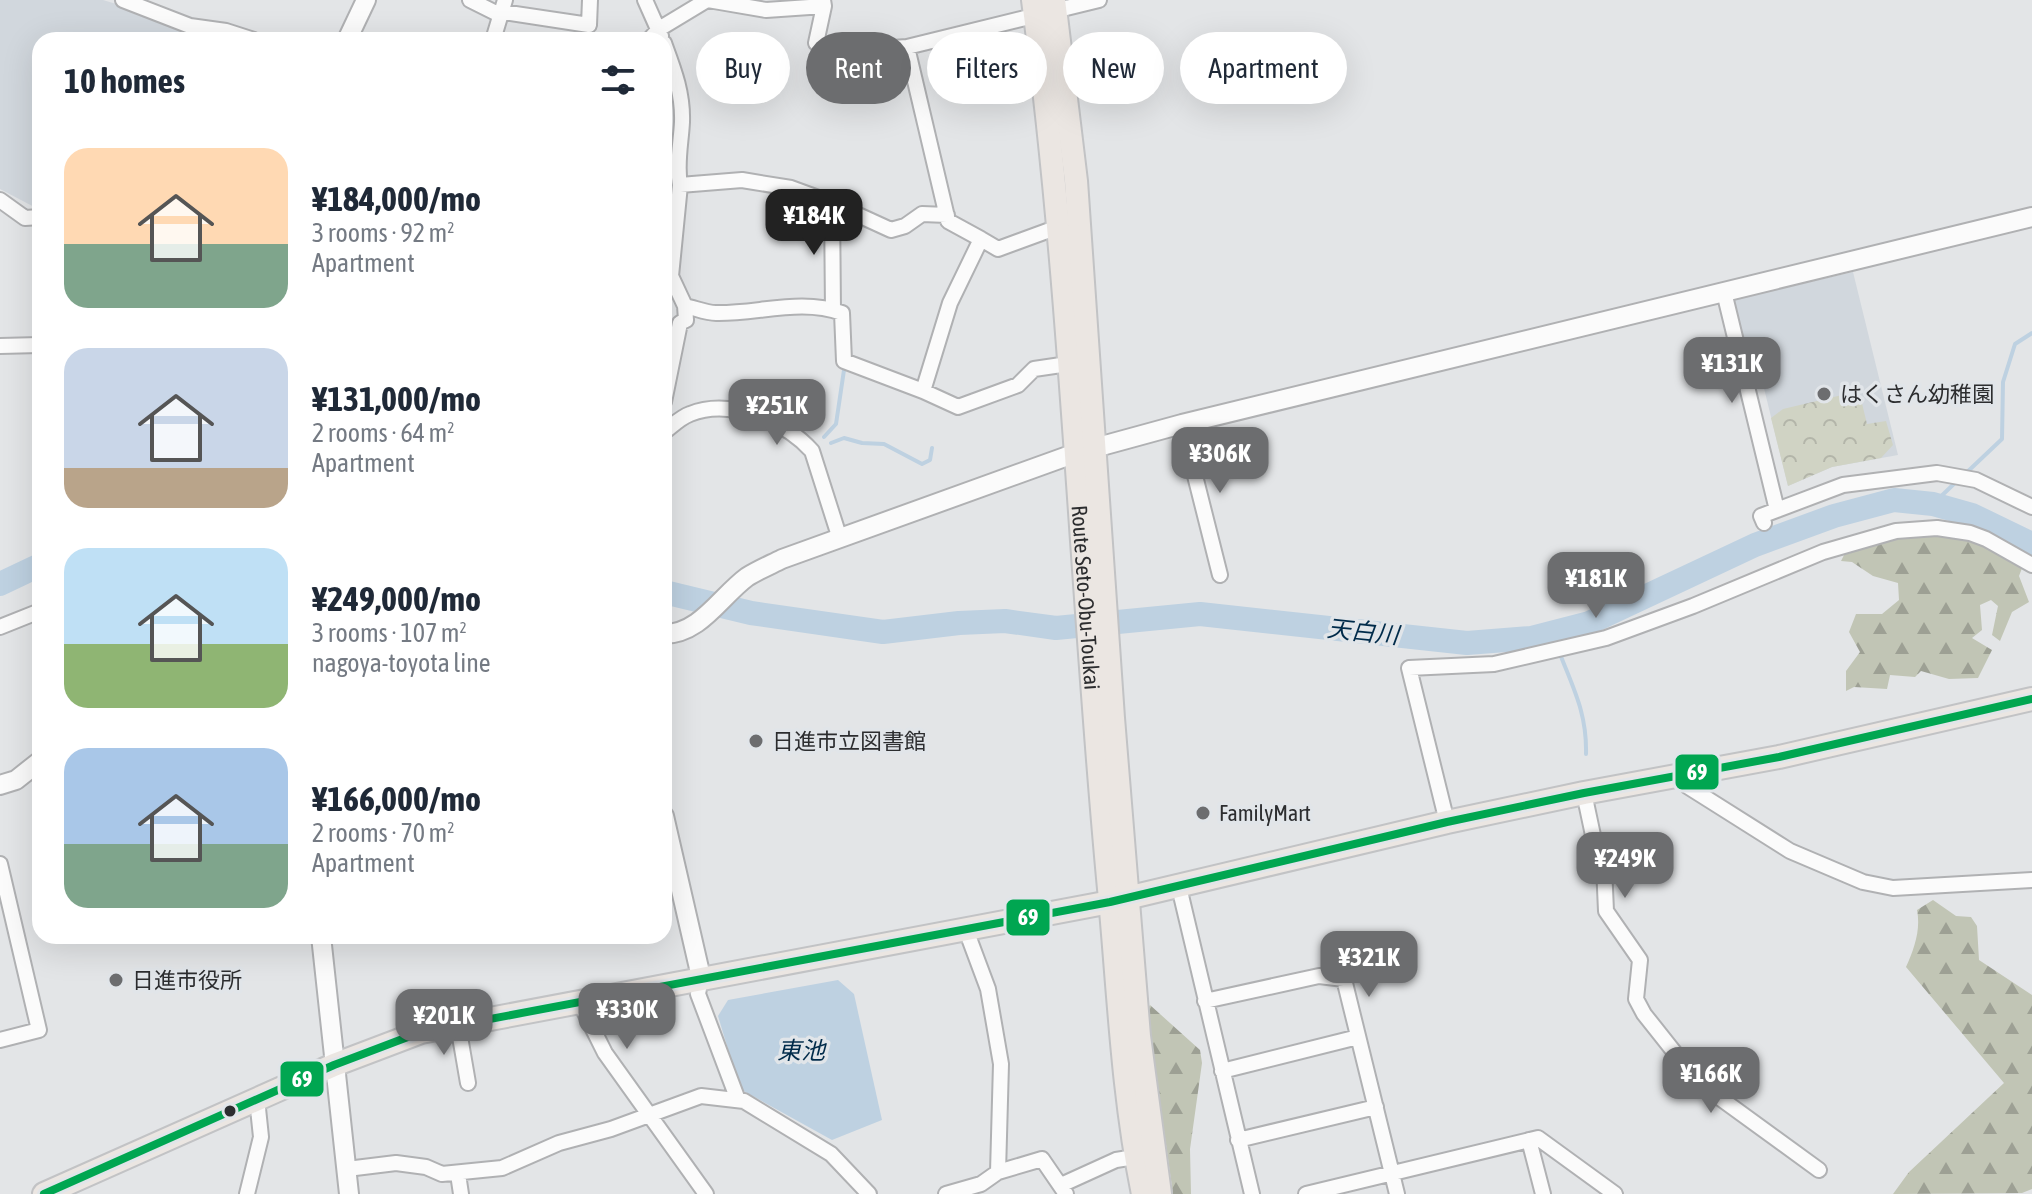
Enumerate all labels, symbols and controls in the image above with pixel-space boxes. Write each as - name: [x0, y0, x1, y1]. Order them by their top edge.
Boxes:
- chip: Buy: [696, 32, 790, 104]
- chip: Rent: [806, 32, 911, 104]
- chip: Filters: [927, 32, 1047, 104]
- chip: New: [1063, 32, 1164, 104]
- chip: Apartment: [1180, 32, 1347, 104]
- icon: filters: [596, 58, 640, 102]
- text: 10 homes: [64, 61, 185, 100]
- text: ¥184,000/mo: [312, 179, 481, 218]
- icon: home: [128, 180, 224, 276]
- pin: ¥184K: [758, 189, 870, 257]
- text: ¥184K: [784, 200, 844, 230]
- text: 3 rooms · 92 m²: [312, 218, 454, 248]
- text: Apartment: [312, 248, 415, 278]
- pin: ¥131K: [1676, 337, 1788, 405]
- text: ¥131K: [1702, 348, 1762, 378]
- text: ¥131,000/mo: [312, 379, 481, 418]
- pin: ¥251K: [721, 379, 833, 447]
- icon: home: [128, 380, 224, 476]
- place label: はくさん幼稚園: [1840, 381, 1994, 407]
- marker: はくさん幼稚園: [1815, 385, 1833, 403]
- text: ¥251K: [747, 390, 807, 420]
- text: 2 rooms · 64 m²: [312, 418, 454, 448]
- pin: ¥306K: [1164, 427, 1276, 495]
- text: ¥306K: [1190, 438, 1250, 468]
- text: Apartment: [312, 448, 415, 478]
- street label: Route Seto-Obu-Toukai: [1067, 504, 1105, 691]
- pin: ¥181K: [1540, 552, 1652, 620]
- text: ¥181K: [1566, 563, 1626, 593]
- text: ¥249,000/mo: [312, 579, 481, 618]
- icon: home: [128, 580, 224, 676]
- water label: 天白川: [1326, 614, 1403, 649]
- text: 3 rooms · 107 m²: [312, 618, 467, 648]
- text: nagoya-toyota line: [312, 648, 491, 678]
- place label: 日進市立図書館: [772, 728, 926, 754]
- marker: 日進市立図書館: [747, 732, 765, 750]
- line badge: 69: [1674, 753, 1720, 791]
- text: 69: [1687, 759, 1707, 785]
- text: ¥166,000/mo: [312, 779, 481, 818]
- icon: home: [128, 780, 224, 876]
- place label: FamilyMart: [1219, 800, 1311, 826]
- marker: FamilyMart: [1194, 804, 1212, 822]
- text: 2 rooms · 70 m²: [312, 818, 454, 848]
- pin: ¥249K: [1569, 832, 1681, 900]
- text: ¥249K: [1595, 843, 1655, 873]
- text: Apartment: [312, 848, 415, 878]
- line badge: 69: [1005, 898, 1051, 937]
- text: 69: [1018, 904, 1038, 930]
- pin: ¥321K: [1313, 931, 1425, 999]
- text: ¥321K: [1339, 942, 1399, 972]
- place label: 日進市役所: [132, 967, 242, 993]
- marker: 日進市役所: [107, 971, 125, 989]
- pin: ¥330K: [571, 983, 683, 1051]
- pin: ¥201K: [388, 989, 500, 1057]
- text: ¥330K: [597, 994, 657, 1024]
- text: ¥201K: [414, 1000, 474, 1030]
- water label: 東池: [777, 1037, 827, 1064]
- pin: ¥166K: [1655, 1047, 1767, 1115]
- text: ¥166K: [1681, 1058, 1741, 1088]
- line badge: 69: [279, 1060, 325, 1098]
- text: 69: [292, 1066, 312, 1092]
- unlabelled marker: [222, 1103, 238, 1119]

